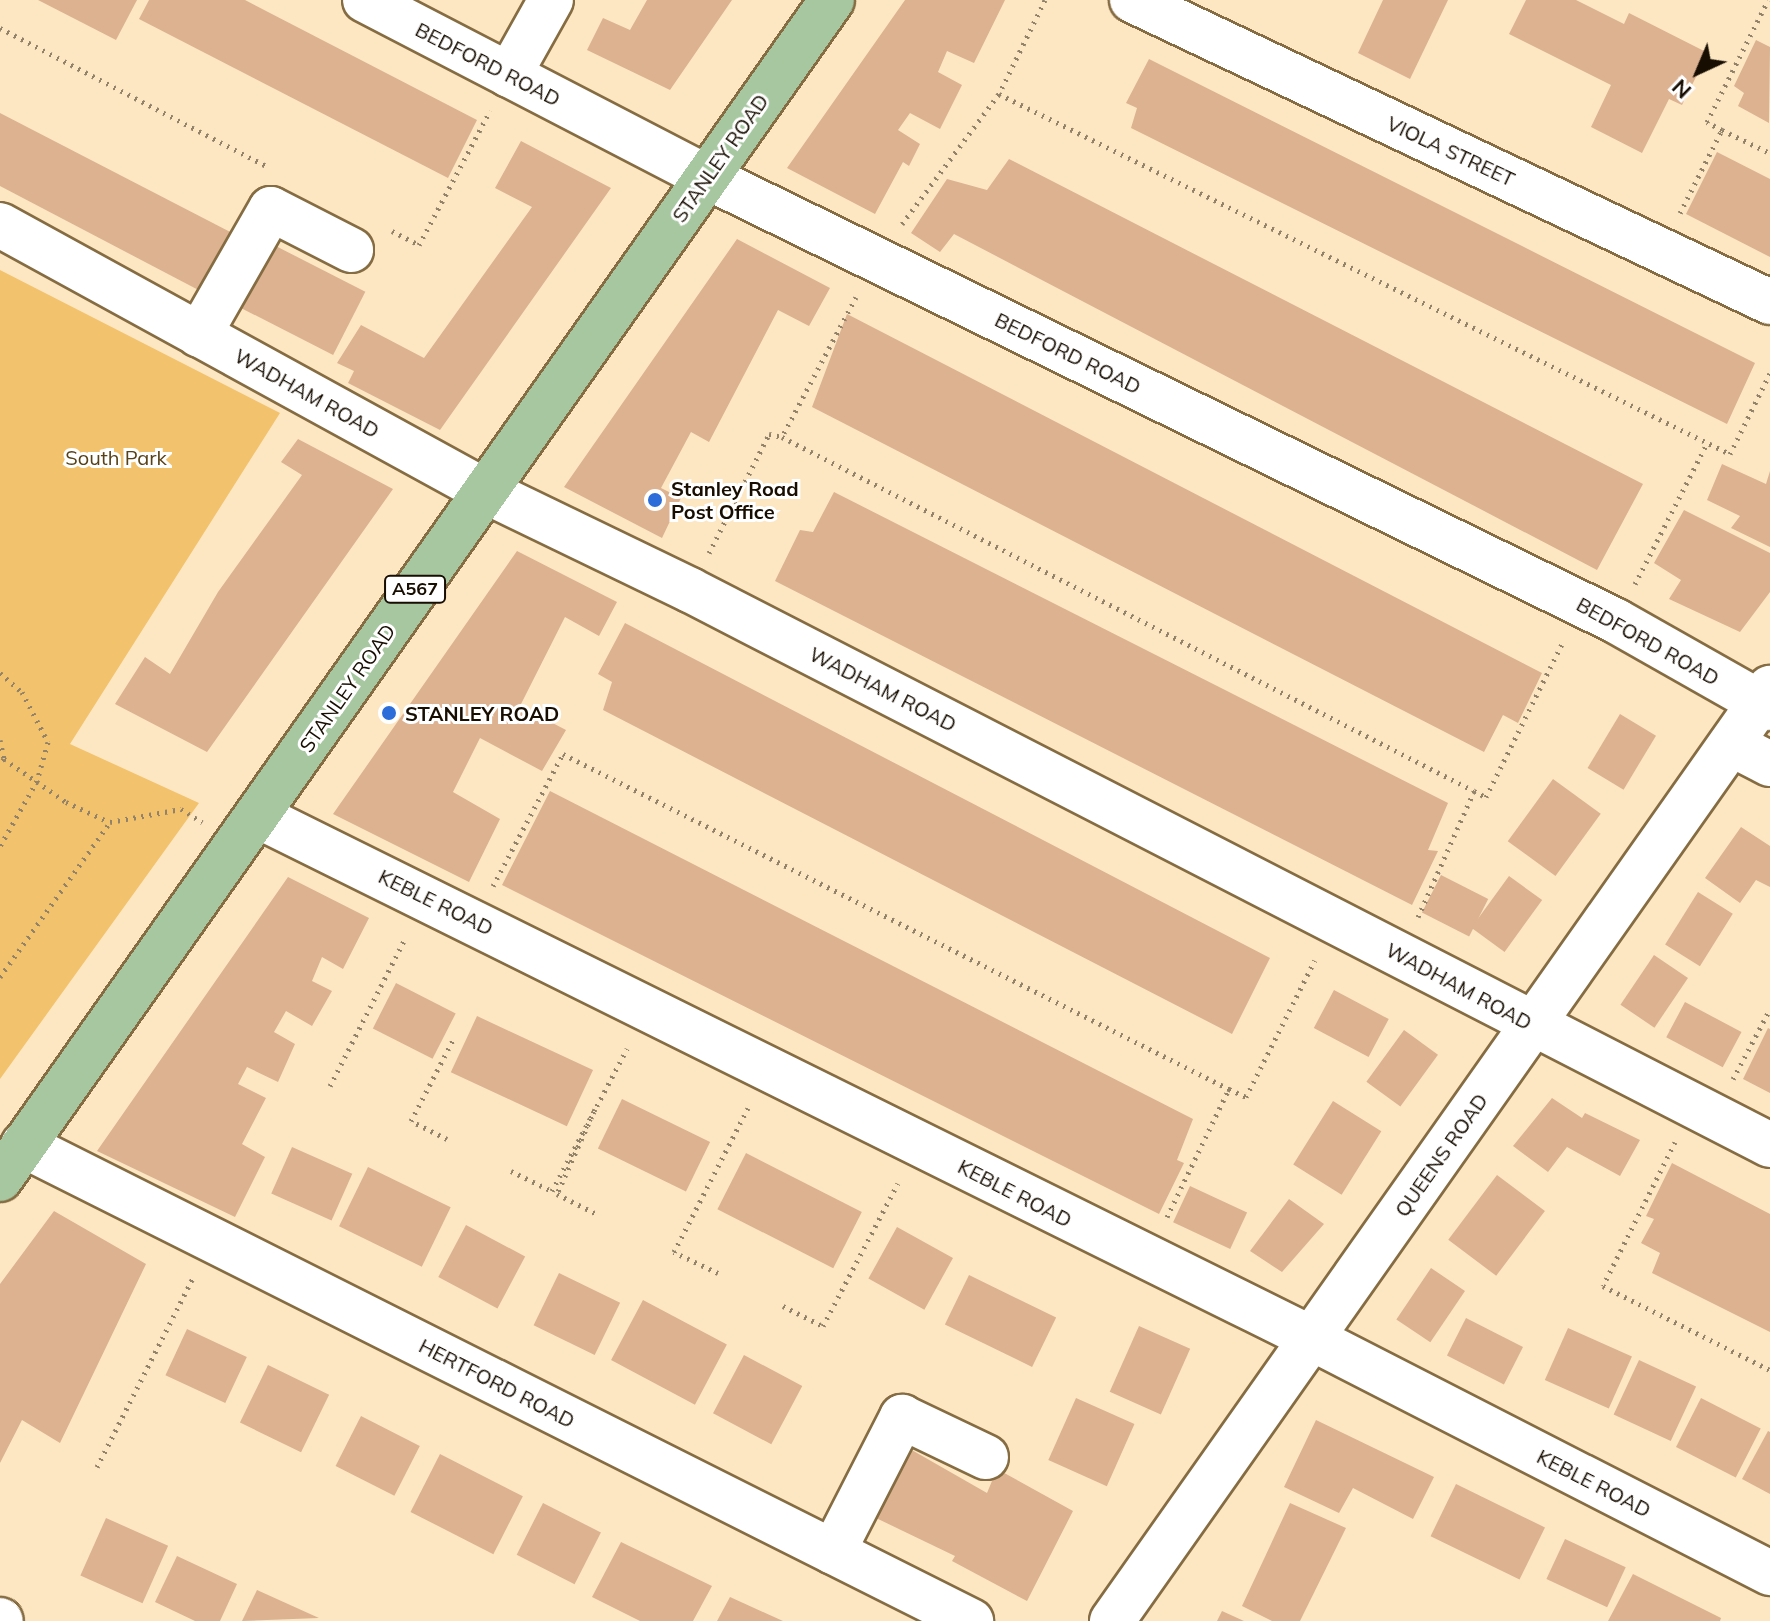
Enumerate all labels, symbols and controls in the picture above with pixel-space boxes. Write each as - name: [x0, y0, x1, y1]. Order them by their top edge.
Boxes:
- street label: BEDFORD ROAD: [412, 17, 564, 111]
- north arrow: [1658, 32, 1738, 112]
- text: N: [1666, 73, 1697, 105]
- street label: STANLEY ROAD: [667, 89, 773, 227]
- street label: VIOLA STREET: [1383, 111, 1519, 191]
- street label: BEDFORD ROAD: [991, 307, 1145, 399]
- street label: WADHAM ROAD: [230, 343, 384, 443]
- park label: South Park: [65, 445, 167, 469]
- place label: Stanley Road Post Office: [671, 476, 799, 523]
- marker: Stanley Road Post Office: [646, 491, 664, 509]
- road number: A567: [383, 575, 447, 603]
- street label: BEDFORD ROAD: [1573, 592, 1723, 690]
- street label: STANLEY ROAD: [294, 619, 400, 757]
- street label: WADHAM ROAD: [805, 642, 961, 736]
- place label: STANLEY ROAD: [405, 701, 559, 725]
- marker: STANLEY ROAD: [380, 704, 398, 722]
- street label: KEBLE ROAD: [375, 864, 497, 940]
- street label: WADHAM ROAD: [1382, 937, 1536, 1035]
- street label: QUEENS ROAD: [1390, 1089, 1492, 1221]
- street label: KEBLE ROAD: [954, 1154, 1076, 1232]
- street label: HERTFORD ROAD: [415, 1333, 579, 1433]
- street label: KEBLE ROAD: [1533, 1444, 1655, 1522]

